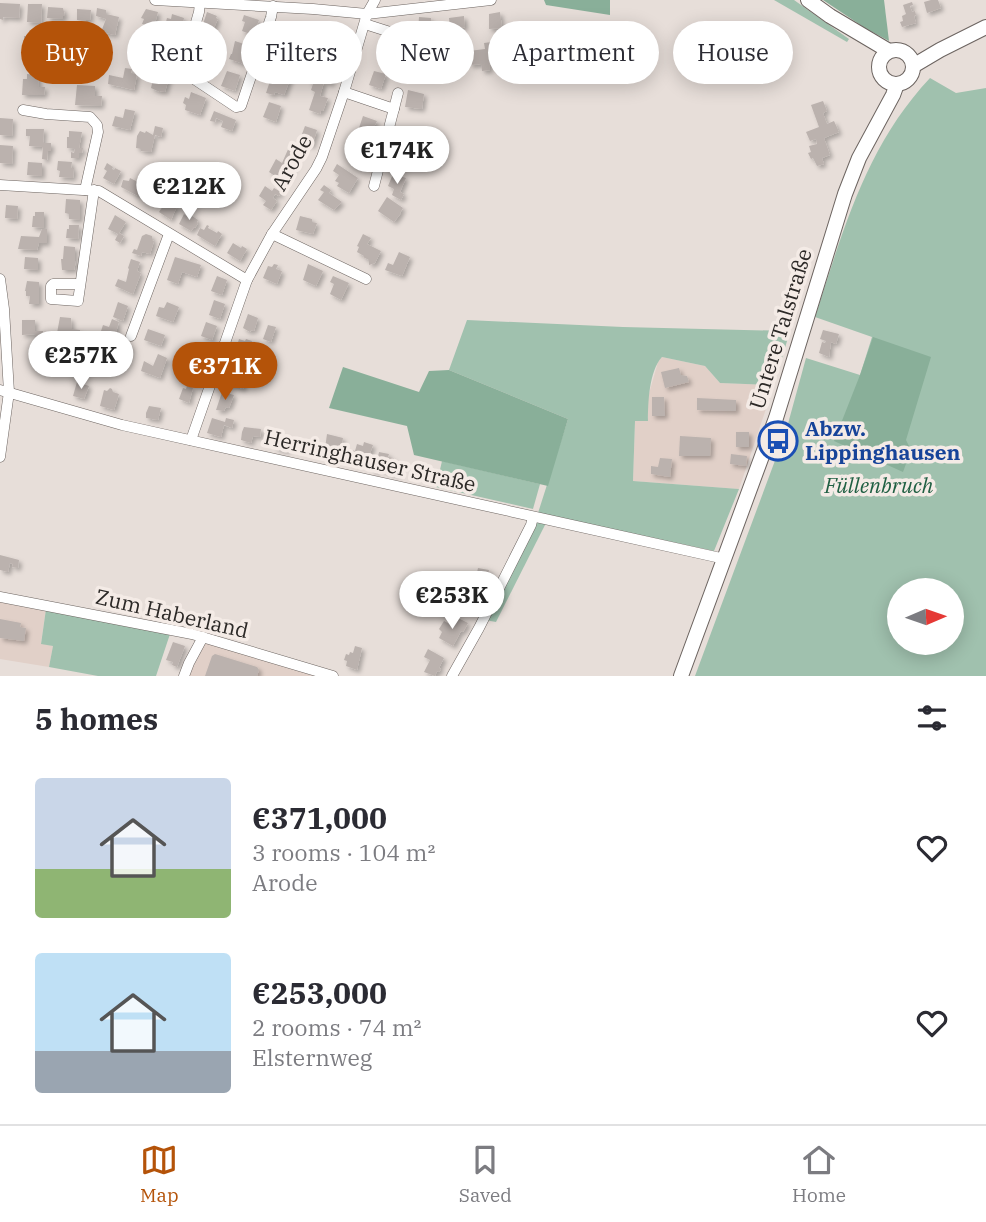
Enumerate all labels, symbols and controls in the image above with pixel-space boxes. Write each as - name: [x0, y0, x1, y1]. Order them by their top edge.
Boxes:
- chip: Buy: [21, 21, 113, 84]
- chip: Rent: [127, 21, 227, 84]
- chip: Filters: [241, 21, 362, 84]
- chip: New: [376, 21, 474, 84]
- chip: Apartment: [488, 21, 659, 84]
- chip: House: [673, 21, 793, 84]
- pin: €174K: [348, 127, 446, 186]
- street label: Arode: [264, 130, 318, 195]
- text: €174K: [360, 134, 434, 164]
- pin: €212K: [140, 162, 238, 222]
- text: €212K: [152, 170, 226, 200]
- street label: Untere Talstraße: [742, 245, 818, 412]
- pin: €257K: [32, 332, 130, 391]
- text: €257K: [44, 339, 118, 369]
- pin: €371K: [176, 342, 274, 402]
- text: €371K: [188, 350, 262, 380]
- place label: Abzw. Lippinghausen: [805, 414, 961, 466]
- bus stop icon: Abzw. Lippinghausen: [757, 420, 799, 462]
- street label: Herringhauser Straße: [262, 422, 479, 498]
- park label: Füllenbruch: [824, 471, 934, 499]
- pin: €253K: [403, 572, 501, 631]
- north arrow: [887, 578, 964, 654]
- map controls: [887, 578, 964, 655]
- text: €253K: [415, 579, 489, 609]
- street label: Zum Haberland: [93, 582, 252, 644]
- text: 5 homes: [35, 699, 158, 738]
- icon: filters: [913, 699, 951, 737]
- text: €371,000: [252, 798, 387, 837]
- icon: home: [91, 806, 175, 890]
- icon: heart: [913, 829, 951, 867]
- text: 3 rooms · 104 m²: [252, 837, 435, 867]
- text: Arode: [252, 867, 317, 897]
- text: €253,000: [252, 973, 387, 1012]
- icon: home: [91, 981, 175, 1065]
- icon: heart: [913, 1004, 951, 1042]
- text: 2 rooms · 74 m²: [252, 1012, 422, 1042]
- text: Elsternweg: [252, 1042, 372, 1072]
- tab: Map: [140, 1141, 179, 1207]
- tab: Saved: [459, 1141, 512, 1207]
- tab: Home: [792, 1141, 846, 1207]

